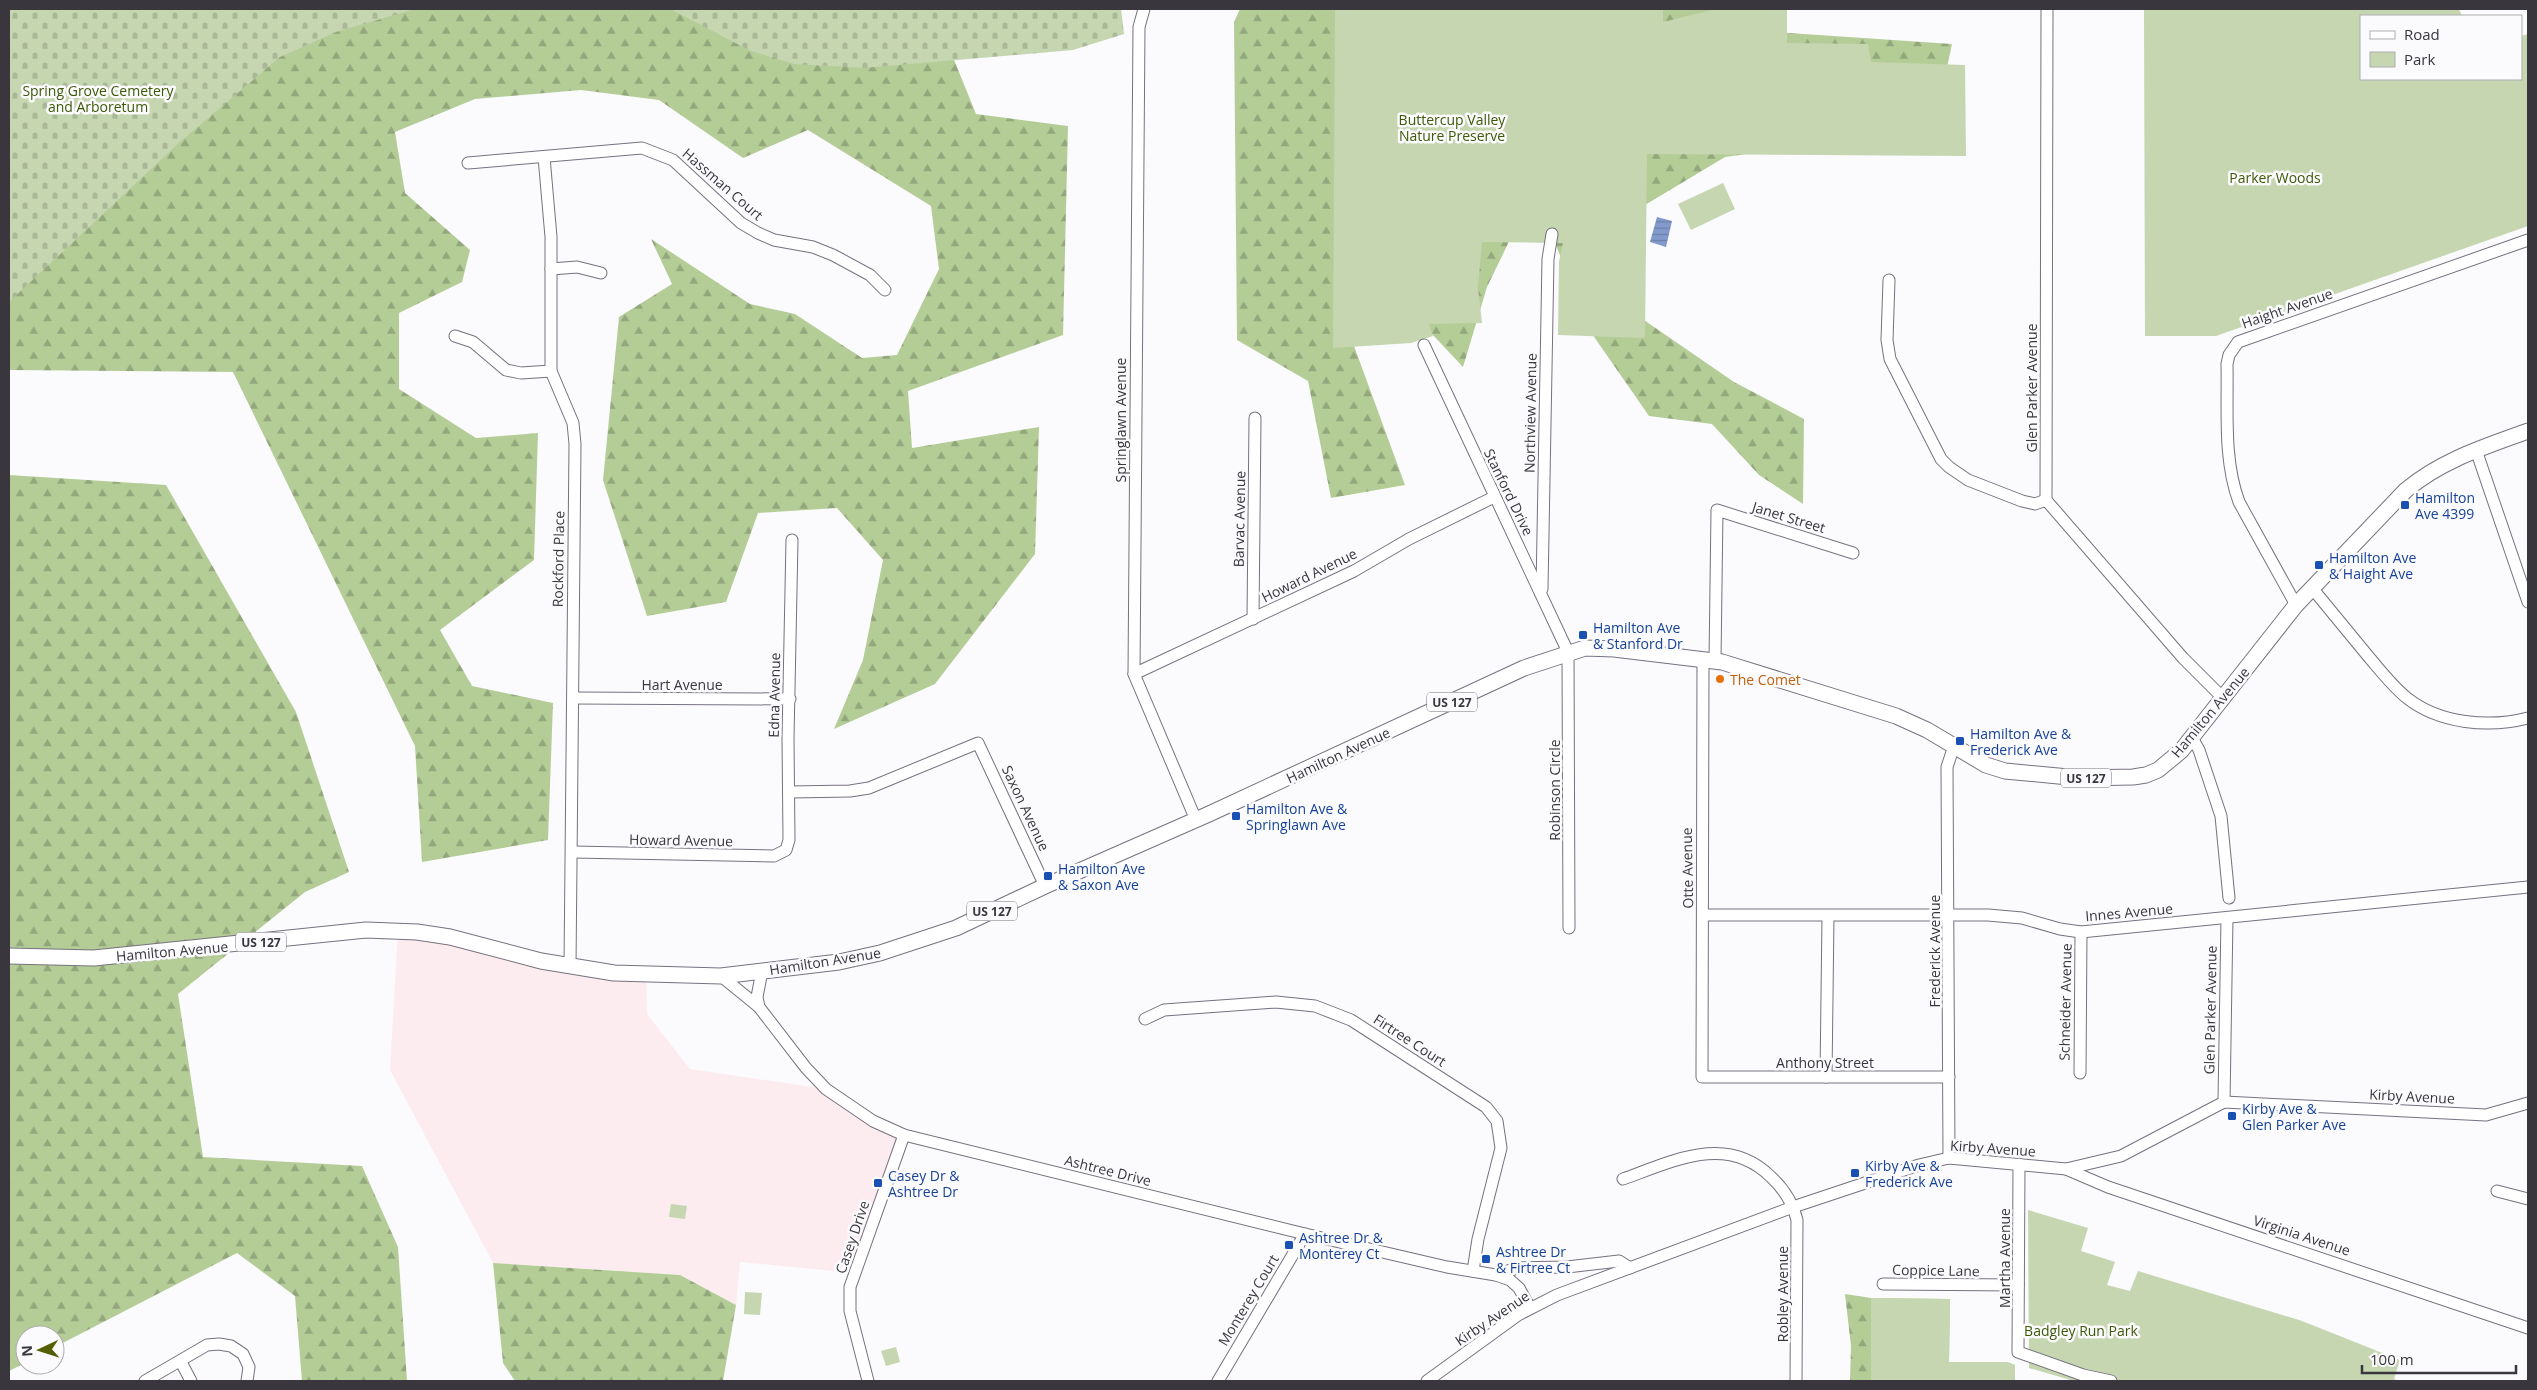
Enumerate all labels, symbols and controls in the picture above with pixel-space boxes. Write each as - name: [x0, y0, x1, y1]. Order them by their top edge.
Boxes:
- legend: [2360, 15, 2522, 80]
- text: Road: [2404, 24, 2440, 44]
- text: Park: [2404, 49, 2435, 69]
- park label: Spring Grove Cemetery and Arboretum: [22, 81, 175, 116]
- park label: Buttercup Valley Nature Preserve: [1399, 110, 1506, 145]
- street label: Hassman Court: [679, 144, 767, 224]
- park label: Parker Woods: [2229, 168, 2321, 187]
- street label: Haight Avenue: [2239, 283, 2335, 332]
- street label: Glen Parker Avenue: [2022, 323, 2041, 453]
- street label: Northview Avenue: [1519, 353, 1541, 473]
- street label: Springlawn Avenue: [1111, 357, 1130, 482]
- street label: Stanford Drive: [1480, 445, 1538, 539]
- street label: Barvac Avenue: [1229, 471, 1249, 567]
- place label: Hamilton Ave 4399: [2415, 488, 2475, 523]
- street label: Janet Street: [1748, 496, 1828, 537]
- marker: Hamilton Ave 4399: [2399, 499, 2411, 511]
- street label: Rockford Place: [548, 510, 568, 607]
- street label: Howard Avenue: [1258, 544, 1360, 606]
- place label: Hamilton Ave & Haight Ave: [2329, 548, 2417, 583]
- marker: Hamilton Ave & Haight Ave: [2313, 559, 2325, 571]
- place label: Hamilton Ave & Stanford Dr: [1593, 618, 1683, 653]
- marker: Hamilton Ave & Stanford Dr: [1577, 629, 1589, 641]
- street label: Edna Avenue: [764, 652, 784, 738]
- street label: Hamilton Avenue: [2167, 663, 2254, 761]
- place label: The Comet: [1730, 670, 1801, 689]
- marker: The Comet: [1714, 673, 1726, 685]
- street label: Hart Avenue: [641, 675, 723, 694]
- road number: US 127: [1427, 692, 1477, 712]
- street label: Hamilton Avenue: [1283, 723, 1393, 787]
- place label: Hamilton Ave & Frederick Ave: [1970, 724, 2072, 759]
- marker: Hamilton Ave & Frederick Ave: [1954, 735, 1966, 747]
- street label: Robinson Circle: [1545, 739, 1564, 841]
- street label: Saxon Avenue: [998, 762, 1054, 854]
- road number: US 127: [2061, 768, 2111, 788]
- place label: Hamilton Ave & Springlawn Ave: [1246, 799, 1348, 834]
- marker: Hamilton Ave & Springlawn Ave: [1230, 810, 1242, 822]
- street label: Otte Avenue: [1677, 827, 1697, 909]
- street label: Howard Avenue: [629, 830, 733, 850]
- place label: Hamilton Ave & Saxon Ave: [1058, 859, 1146, 894]
- marker: Hamilton Ave & Saxon Ave: [1042, 870, 1054, 882]
- street label: Frederick Avenue: [1925, 894, 1944, 1007]
- street label: Innes Avenue: [2084, 899, 2174, 925]
- road number: US 127: [967, 901, 1017, 920]
- road number: US 127: [236, 932, 286, 952]
- street label: Hamilton Avenue: [115, 937, 229, 965]
- street label: Hamilton Avenue: [768, 943, 882, 979]
- street label: Schneider Avenue: [2054, 943, 2076, 1061]
- street label: Glen Parker Avenue: [2199, 945, 2221, 1075]
- street label: Firtree Court: [1370, 1009, 1450, 1071]
- street label: Anthony Street: [1776, 1053, 1874, 1072]
- street label: Kirby Avenue: [2369, 1084, 2455, 1108]
- place label: Kirby Ave & Glen Parker Ave: [2242, 1099, 2346, 1134]
- marker: Kirby Ave & Glen Parker Ave: [2226, 1110, 2238, 1122]
- street label: Kirby Avenue: [1950, 1136, 2037, 1160]
- street label: Ashtree Drive: [1063, 1150, 1153, 1190]
- place label: Kirby Ave & Frederick Ave: [1865, 1156, 1953, 1191]
- place label: Casey Dr & Ashtree Dr: [888, 1166, 960, 1201]
- marker: Kirby Ave & Frederick Ave: [1849, 1167, 1861, 1179]
- marker: Casey Dr & Ashtree Dr: [872, 1177, 884, 1189]
- street label: Casey Drive: [831, 1198, 873, 1276]
- street label: Martha Avenue: [1995, 1208, 2014, 1308]
- street label: Virginia Avenue: [2251, 1210, 2353, 1260]
- place label: Ashtree Dr & Monterey Ct: [1299, 1228, 1384, 1263]
- marker: Ashtree Dr & Monterey Ct: [1283, 1239, 1295, 1251]
- place label: Ashtree Dr & Firtree Ct: [1496, 1242, 1570, 1277]
- street label: Robley Avenue: [1773, 1246, 1792, 1342]
- street label: Monterey Court: [1213, 1251, 1283, 1349]
- marker: Ashtree Dr & Firtree Ct: [1480, 1253, 1492, 1265]
- street label: Coppice Lane: [1892, 1260, 1980, 1280]
- street label: Kirby Avenue: [1451, 1286, 1533, 1350]
- park label: Badgley Run Park: [2024, 1321, 2139, 1340]
- north arrow: [15, 1325, 65, 1375]
- scale bar: [2362, 1342, 2516, 1374]
- text: N: [17, 1345, 36, 1357]
- text: 100 m: [2370, 1349, 2414, 1369]

